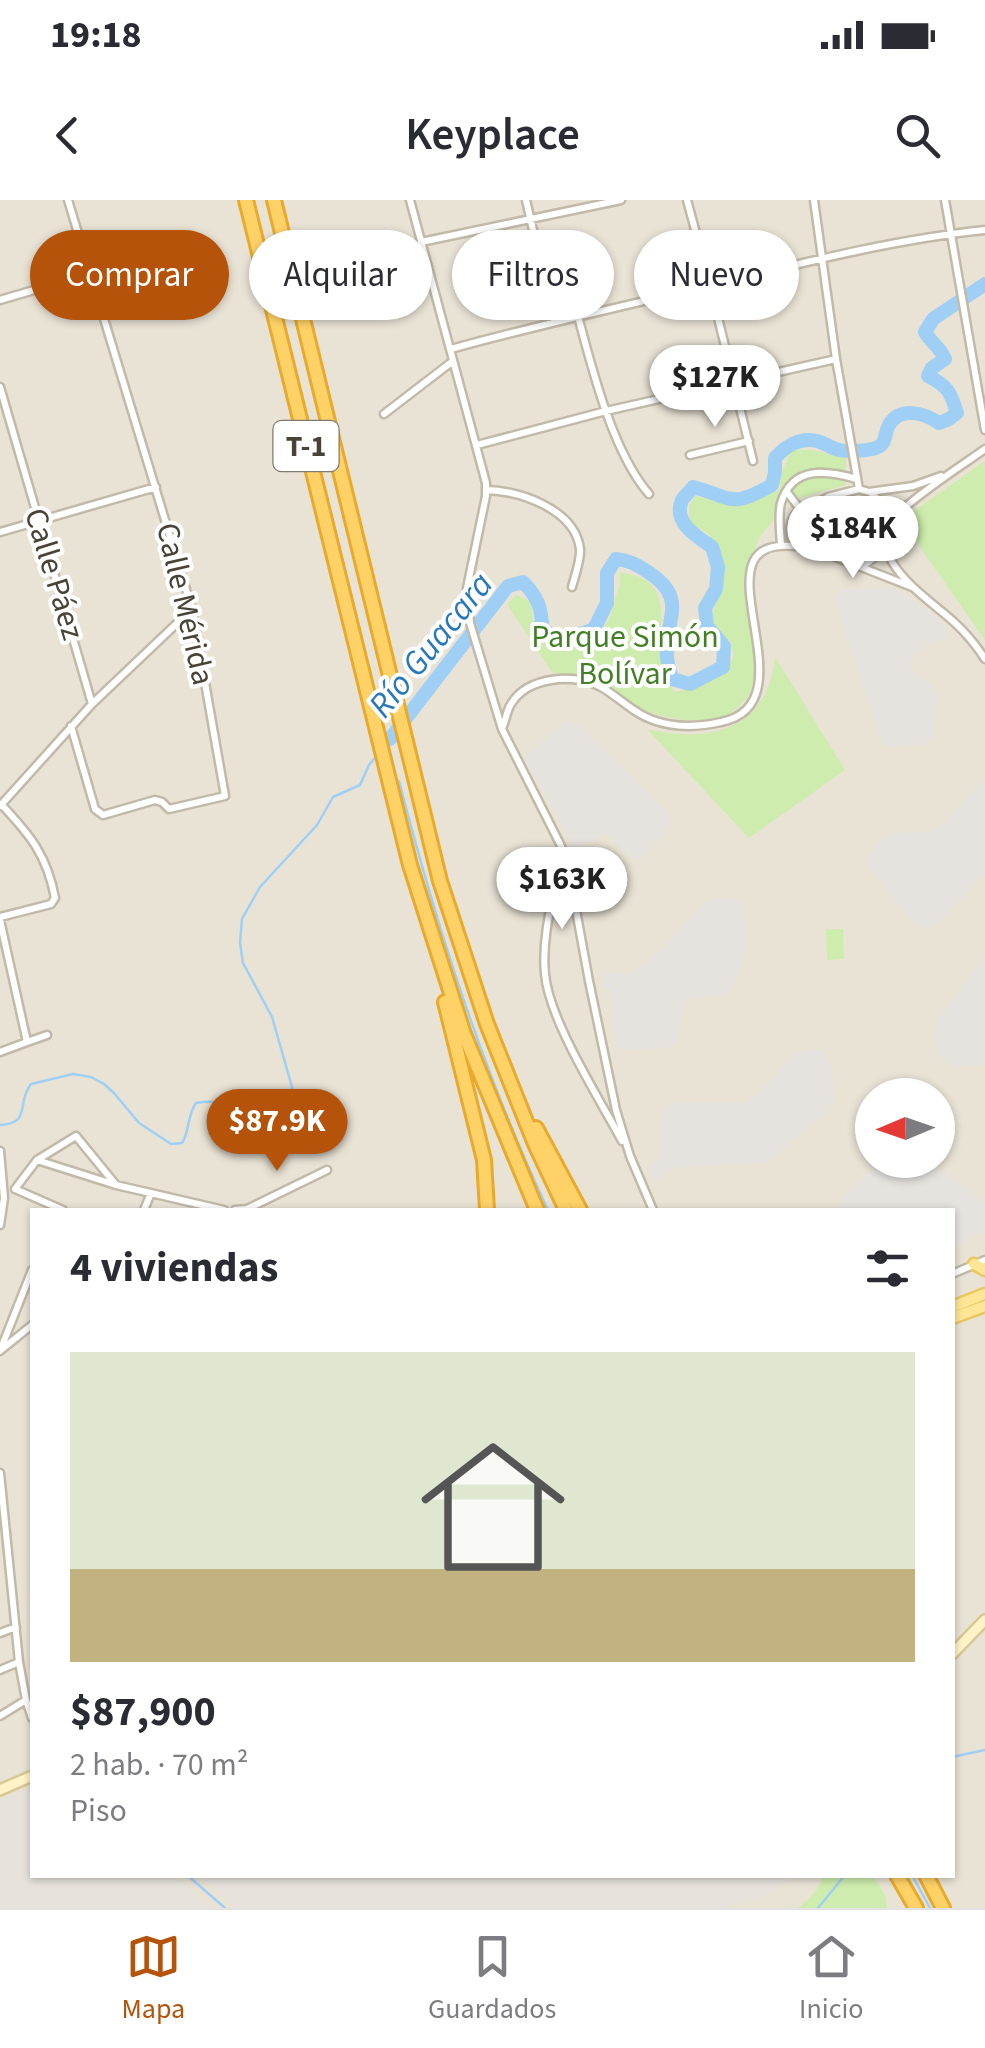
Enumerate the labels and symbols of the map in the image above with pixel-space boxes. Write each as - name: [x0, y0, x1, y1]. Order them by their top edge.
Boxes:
- pin: $127K: [645, 345, 785, 430]
- road number: T-1: [274, 421, 338, 471]
- pin: $184K: [783, 496, 923, 581]
- street label: Calle Páez: [12, 503, 96, 645]
- street label: Calle Mérida: [144, 518, 226, 690]
- water label: Río Guacara: [357, 562, 505, 728]
- park label: Parque Simón Bolívar: [531, 614, 719, 697]
- pin: $163K: [492, 847, 632, 932]
- north arrow: [855, 1078, 955, 1178]
- pin: $87.9K: [196, 1089, 358, 1174]

